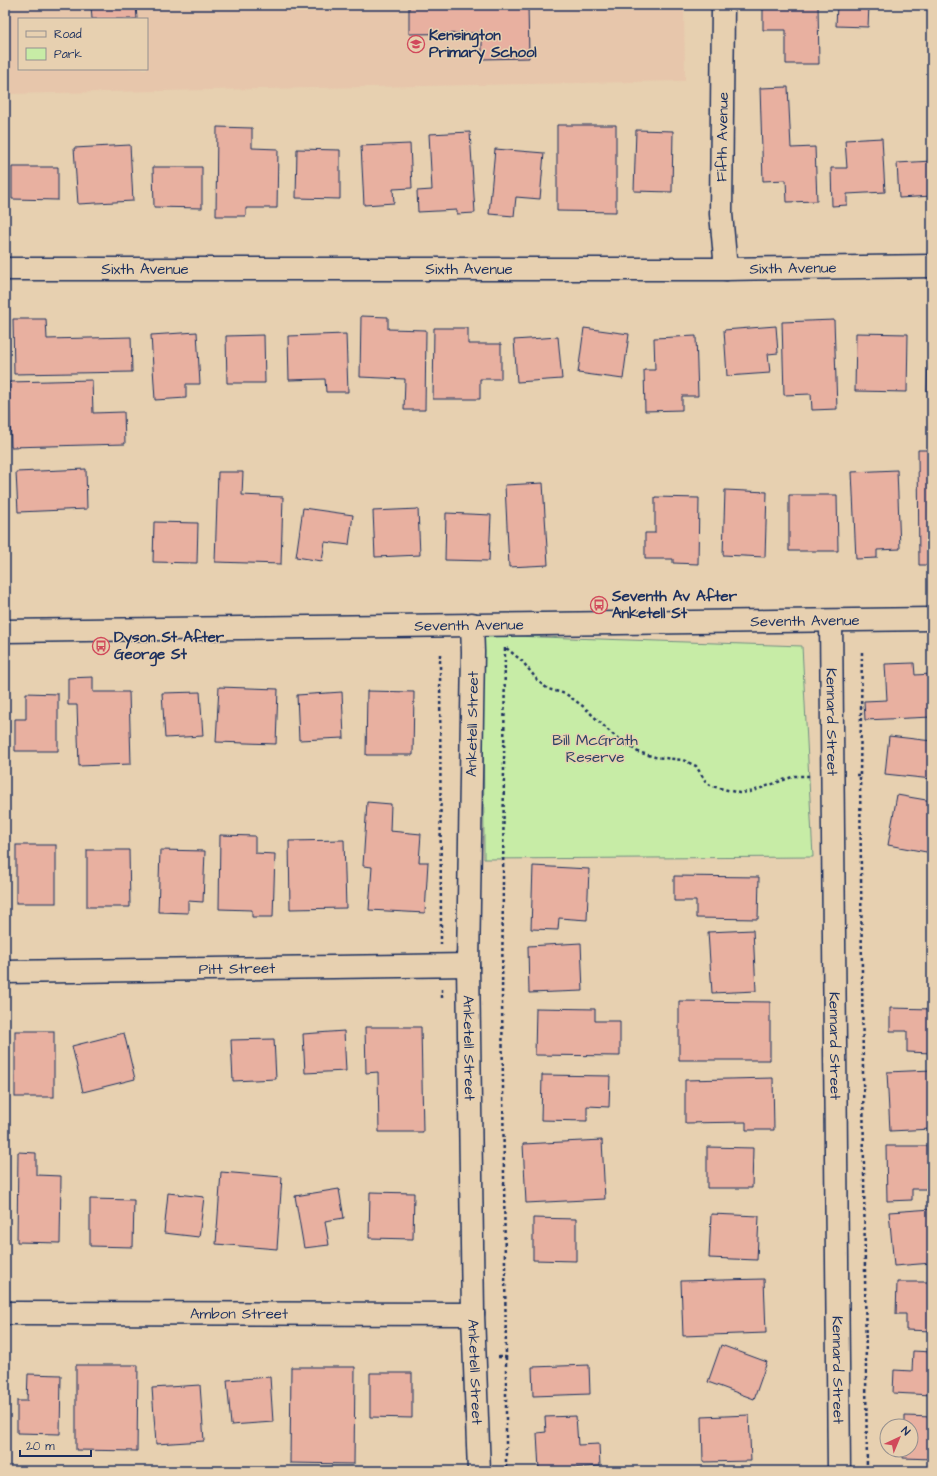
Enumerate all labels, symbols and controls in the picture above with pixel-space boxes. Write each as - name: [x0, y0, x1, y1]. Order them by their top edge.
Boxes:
- legend: [18, 18, 148, 70]
- place label: Kensington Primary School: [429, 25, 537, 64]
- text: Road: [54, 26, 82, 43]
- school or university icon: Kensington Primary School: [406, 34, 426, 54]
- text: Park: [54, 46, 82, 63]
- street label: Fifth Avenue: [711, 92, 734, 182]
- street label: Sixth Avenue: [749, 257, 837, 280]
- street label: Sixth Avenue: [101, 259, 189, 280]
- street label: Sixth Avenue: [425, 259, 513, 280]
- place label: Seventh Av After Anketell St: [611, 586, 738, 624]
- bus stop icon: Seventh Av After Anketell St: [589, 595, 609, 615]
- street label: Seventh Avenue: [750, 610, 860, 632]
- street label: Seventh Avenue: [414, 614, 524, 637]
- place label: Dyson St After George St: [114, 627, 225, 667]
- bus stop icon: Dyson St After George St: [91, 636, 111, 656]
- street label: Kennard Street: [820, 668, 842, 776]
- street label: Anketell Street: [461, 671, 484, 777]
- park label: Bill McGrath Reserve: [552, 730, 638, 768]
- street label: Pitt Street: [199, 958, 275, 980]
- street label: Kennard Street: [823, 992, 846, 1100]
- street label: Anketell Street: [457, 995, 480, 1101]
- street label: Ambon Street: [190, 1303, 288, 1325]
- street label: Kennard Street: [827, 1316, 849, 1424]
- street label: Anketell Street: [462, 1319, 487, 1425]
- north arrow: [879, 1418, 919, 1458]
- text: N: [898, 1423, 913, 1439]
- scale bar: [20, 1432, 91, 1458]
- text: 20 m: [26, 1438, 55, 1455]

